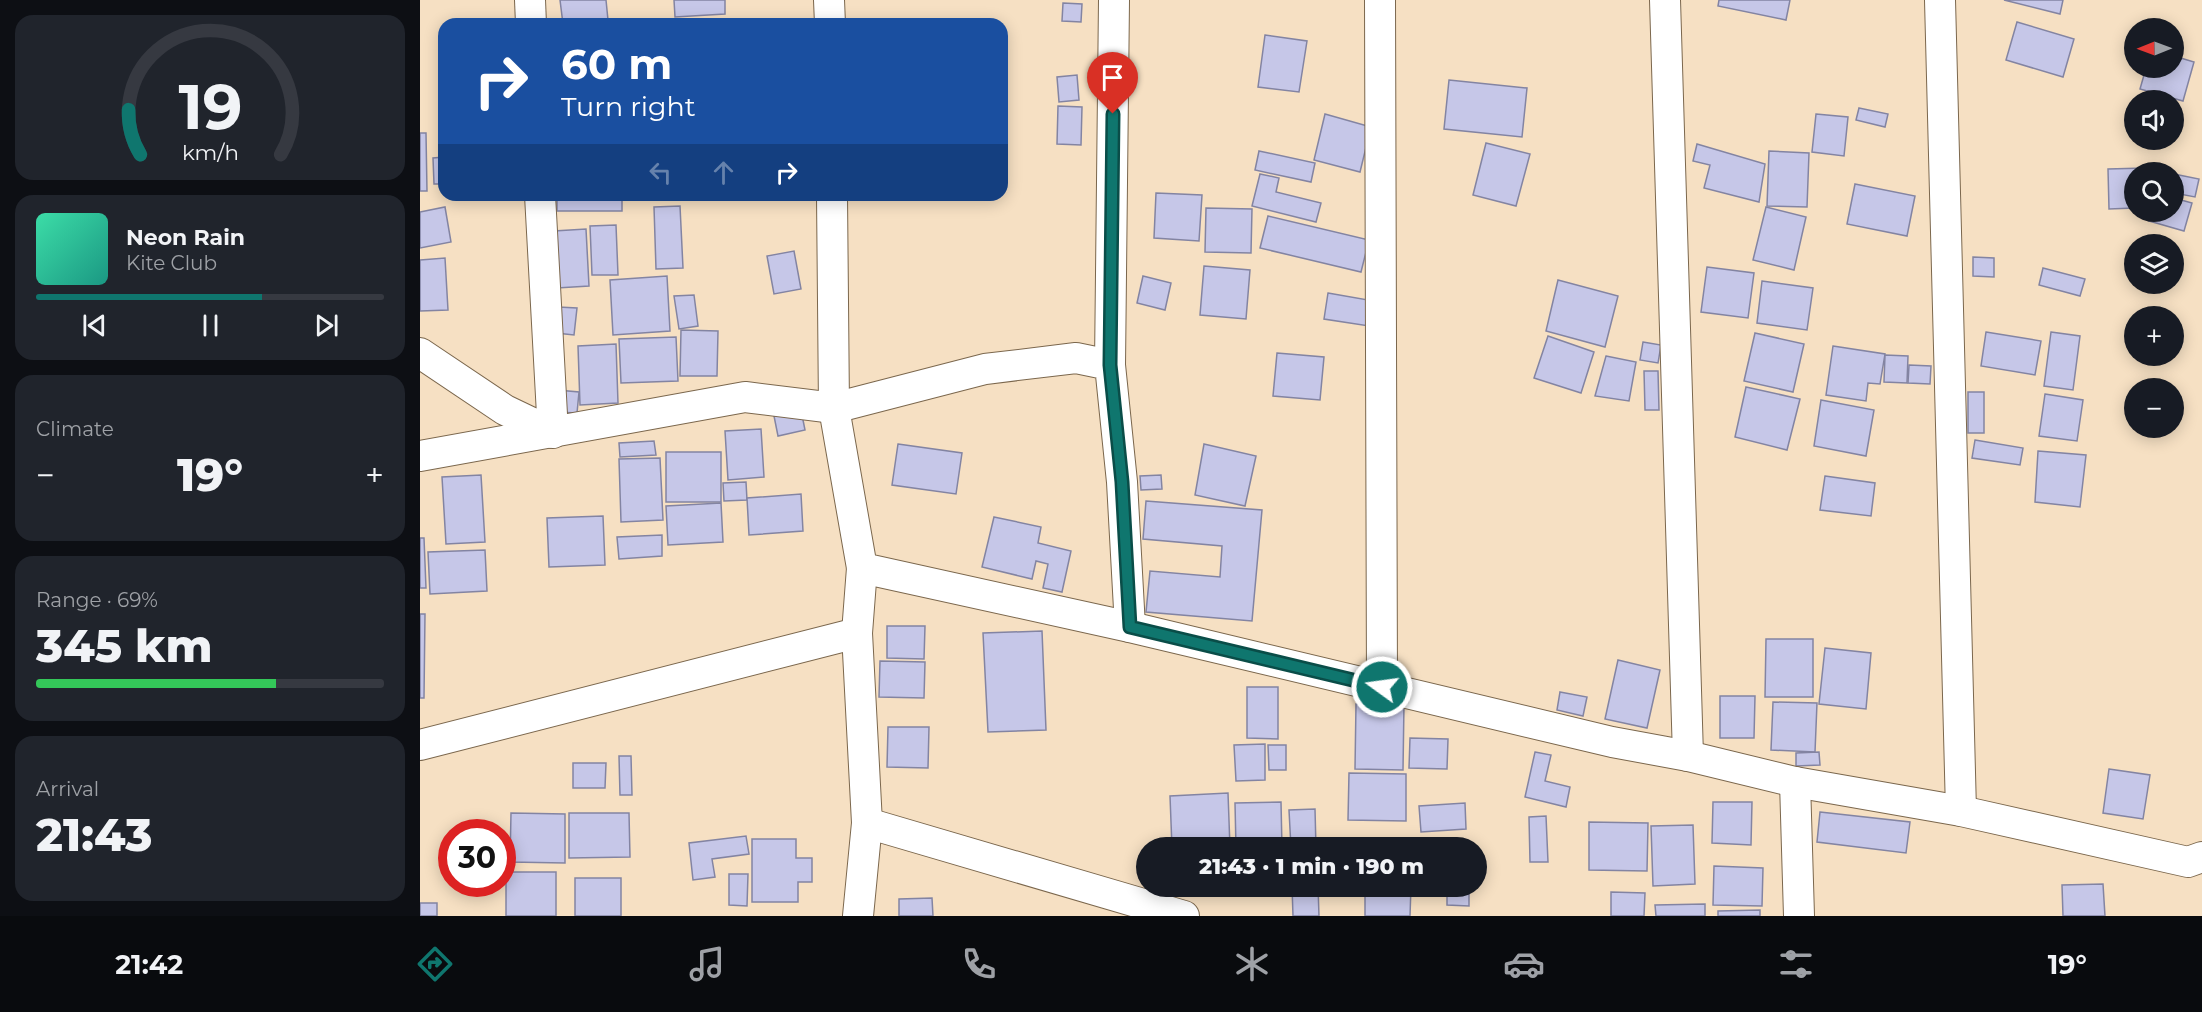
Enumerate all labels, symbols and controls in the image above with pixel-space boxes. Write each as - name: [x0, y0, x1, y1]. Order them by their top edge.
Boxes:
- north arrow: [2124, 18, 2184, 78]
- map controls: [2124, 18, 2184, 438]
- text: 60 m: [561, 38, 672, 90]
- icon: right: [462, 42, 540, 120]
- pin: [1087, 52, 1138, 114]
- icon: arrive: [1096, 61, 1129, 94]
- text: 19: [178, 69, 242, 145]
- text: Turn right: [561, 90, 696, 123]
- button: sound: [2124, 90, 2184, 150]
- text: km/h: [181, 139, 239, 165]
- icon: left: [644, 156, 677, 189]
- icon: ahead: [707, 156, 740, 189]
- icon: right: [770, 156, 803, 189]
- button: search: [2124, 162, 2184, 222]
- text: Neon Rain: [126, 224, 245, 251]
- button: layers: [2124, 234, 2184, 294]
- text: Kite Club: [126, 251, 217, 275]
- button: +: [2124, 306, 2184, 366]
- icon: previous: [78, 309, 111, 342]
- icon: pause: [194, 309, 227, 342]
- icon: next: [310, 309, 343, 342]
- button: −: [2124, 378, 2184, 438]
- text: Climate: [36, 417, 114, 441]
- text: 19°: [177, 447, 243, 502]
- text: −: [36, 455, 55, 495]
- text: +: [365, 455, 384, 495]
- text: Range · 69%: [36, 588, 158, 612]
- text: 345 km: [36, 618, 212, 673]
- position arrow: [1350, 655, 1414, 719]
- text: Arrival: [36, 777, 99, 801]
- text: 21:43: [36, 807, 152, 862]
- speed limit sign: 30: [438, 819, 516, 897]
- text: 21:43 · 1 min · 190 m: [1199, 853, 1424, 880]
- icon: directions: [414, 943, 456, 985]
- icon: music: [686, 943, 728, 985]
- icon: phone: [958, 943, 1000, 985]
- icon: climate: [1231, 943, 1273, 985]
- icon: car: [1503, 943, 1545, 985]
- icon: filters: [1775, 943, 1817, 985]
- text: 21:42: [115, 948, 183, 981]
- text: 19°: [2048, 948, 2087, 981]

